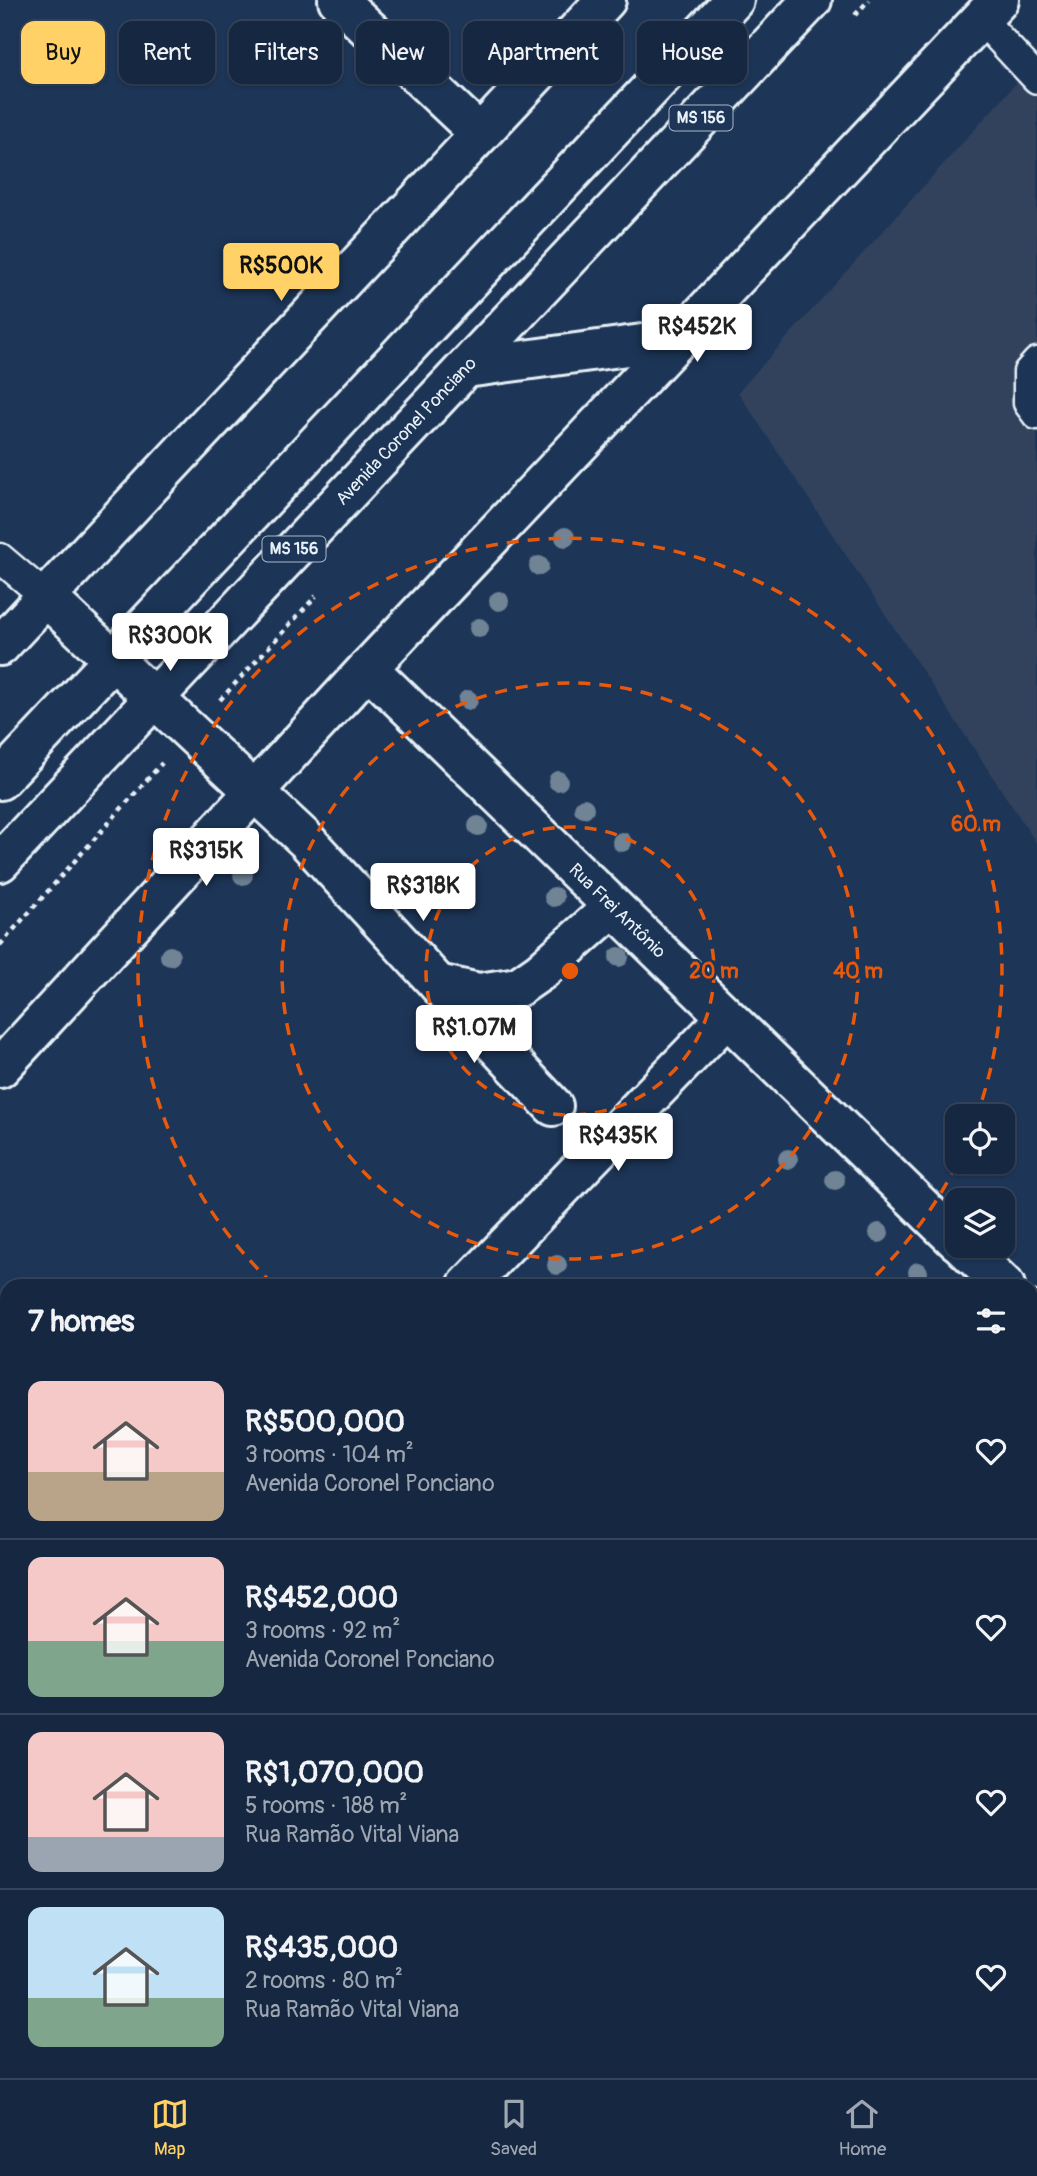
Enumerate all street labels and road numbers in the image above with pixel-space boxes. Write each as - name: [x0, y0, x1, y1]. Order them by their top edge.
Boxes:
- road number: MS 156: [670, 106, 732, 130]
- street label: Avenida Coronel Ponciano: [331, 352, 482, 510]
- road number: MS 156: [262, 536, 326, 562]
- street label: Rua Frei Antônio: [564, 858, 671, 963]

